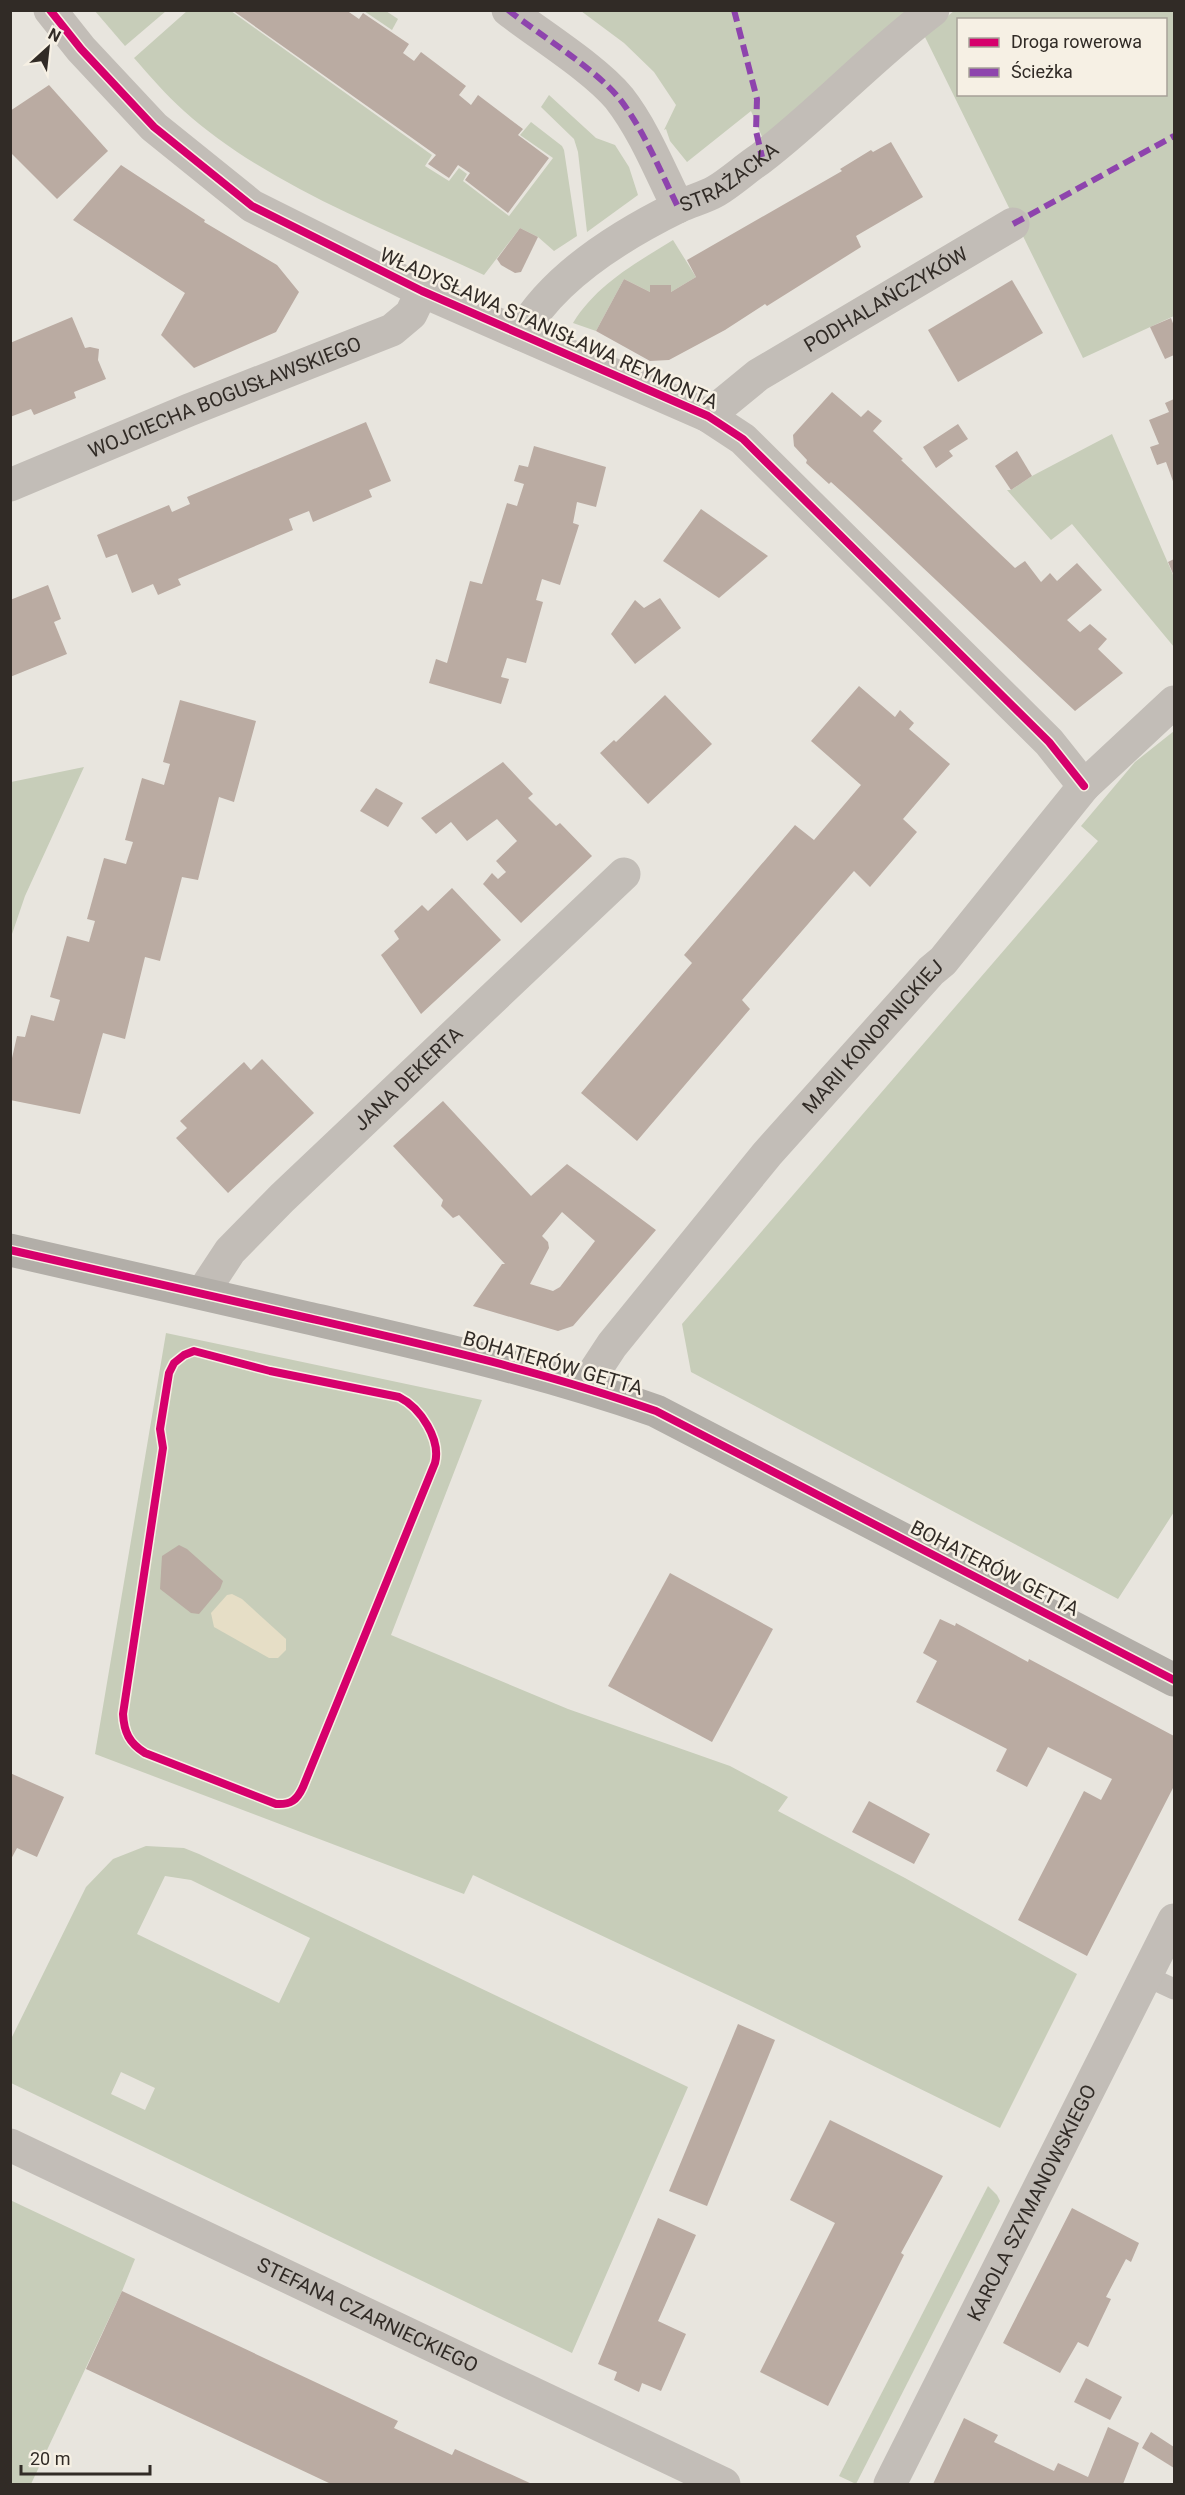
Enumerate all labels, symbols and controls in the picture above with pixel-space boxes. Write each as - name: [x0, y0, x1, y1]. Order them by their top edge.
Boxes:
- north arrow: [18, 18, 78, 78]
- legend: [957, 18, 1167, 96]
- text: N: [45, 24, 64, 46]
- text: Droga rowerowa: [1011, 31, 1142, 52]
- text: Ścieżka: [1011, 61, 1073, 82]
- street label: STRAŻACKA: [676, 137, 783, 217]
- street label: WŁADYSŁAWA STANISŁAWA REYMONTA: [376, 242, 722, 414]
- street label: PODHALAŃCZYKÓW: [799, 242, 972, 357]
- street label: WOJCIECHA BOGUSŁAWSKIEGO: [85, 331, 365, 463]
- street label: MARII KONOPNICKIEJ: [797, 954, 948, 1118]
- street label: JANA DEKERTA: [349, 1022, 467, 1136]
- street label: BOHATERÓW GETTA: [460, 1326, 646, 1400]
- street label: BOHATERÓW GETTA: [907, 1515, 1083, 1621]
- street label: KAROLA SZYMANOWSKIEGO: [962, 2080, 1101, 2325]
- street label: STEFANA CZARNIECKIEGO: [253, 2252, 482, 2377]
- scale bar: [21, 2438, 150, 2476]
- text: 20 m: [30, 2448, 70, 2469]

